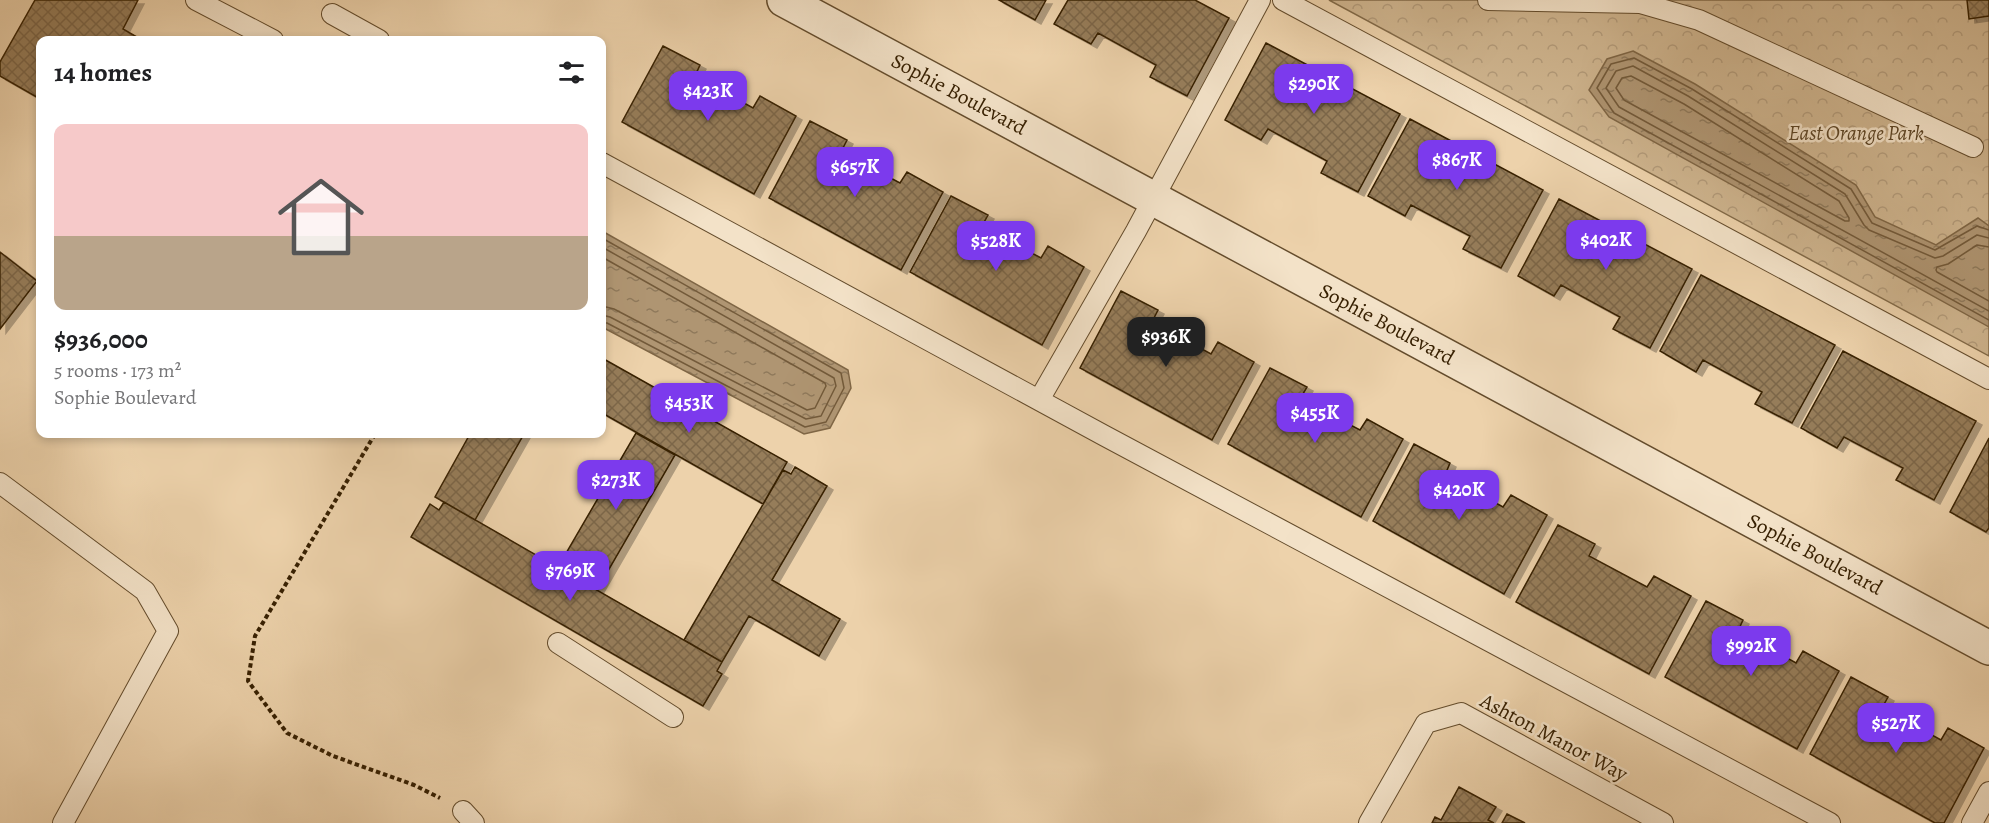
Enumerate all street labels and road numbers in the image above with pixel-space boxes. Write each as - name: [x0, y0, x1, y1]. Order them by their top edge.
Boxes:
- street label: Sophie Boulevard: [886, 47, 1032, 142]
- street label: Sophie Boulevard: [1314, 277, 1460, 372]
- street label: Sophie Boulevard: [1742, 507, 1888, 602]
- street label: Ashton Manor Way: [1475, 686, 1633, 788]

